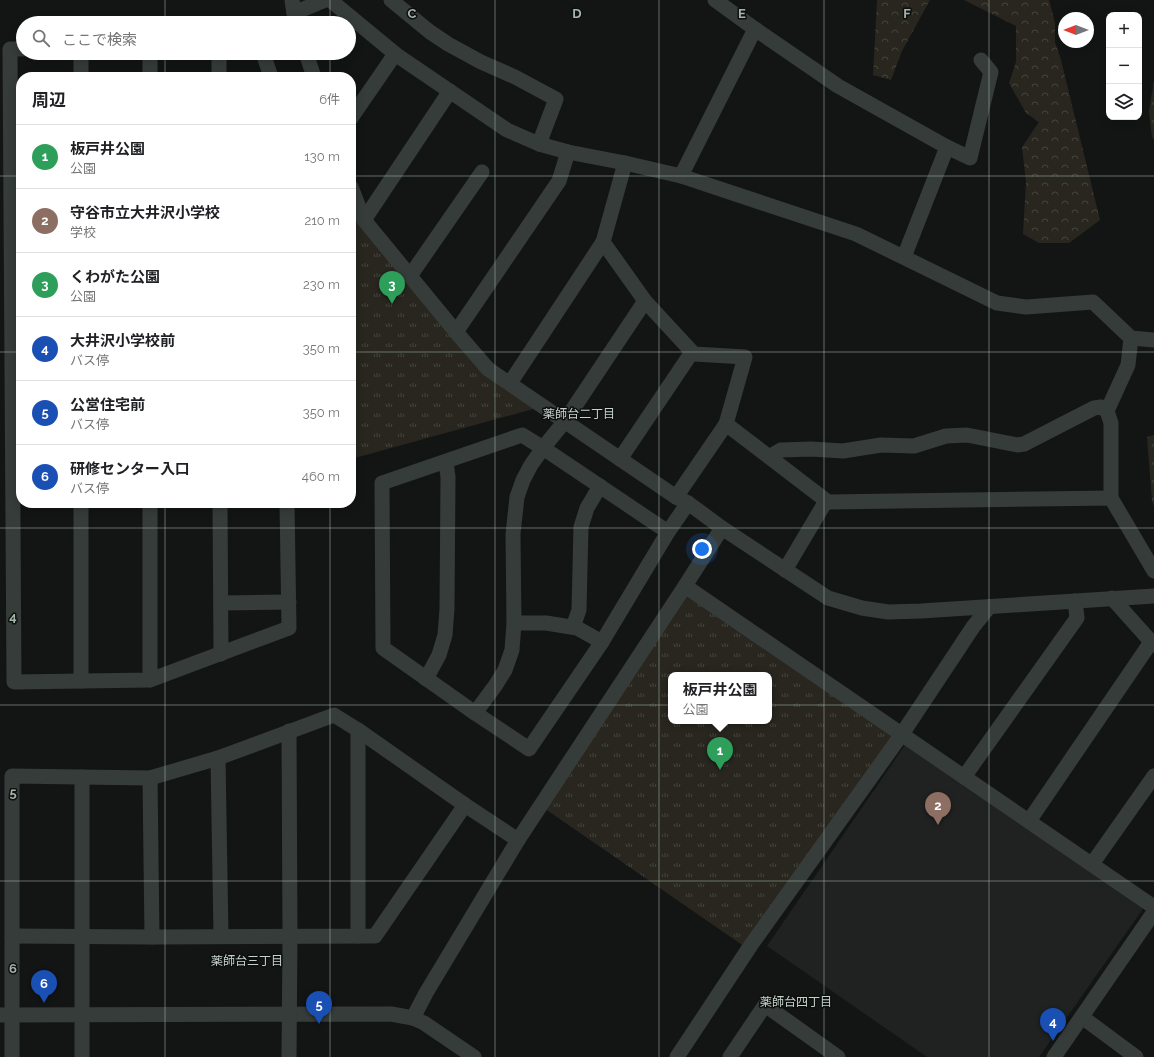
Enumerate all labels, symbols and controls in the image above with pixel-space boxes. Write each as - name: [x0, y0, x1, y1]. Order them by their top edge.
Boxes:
- text: C: [408, 6, 417, 21]
- text: D: [572, 6, 582, 21]
- text: E: [738, 6, 746, 21]
- text: F: [903, 6, 911, 21]
- north arrow: [1058, 12, 1094, 48]
- map controls: [1106, 12, 1142, 120]
- button: +: [1106, 12, 1142, 48]
- search box: [16, 16, 356, 60]
- icon: search: [30, 27, 52, 49]
- text: ここで検索: [62, 31, 137, 49]
- button: −: [1106, 48, 1142, 84]
- button: layers: [1106, 84, 1142, 120]
- text: 周辺: [32, 90, 66, 110]
- text: 6件: [319, 92, 340, 107]
- text: 板戸井公園: [70, 140, 145, 158]
- text: 1: [42, 149, 48, 164]
- text: 130 m: [304, 149, 340, 164]
- text: 公園: [70, 161, 96, 176]
- text: 守谷市立大井沢小学校: [70, 204, 220, 222]
- text: 2: [41, 213, 49, 228]
- text: 210 m: [304, 213, 340, 228]
- text: 学校: [70, 225, 96, 240]
- text: くわがた公園: [70, 268, 160, 286]
- pin: 3: [379, 271, 405, 304]
- text: 3: [41, 277, 49, 292]
- text: 230 m: [303, 277, 340, 292]
- text: 公園: [70, 289, 96, 304]
- text: 大井沢小学校前: [70, 332, 175, 350]
- text: 4: [41, 341, 49, 356]
- text: 350 m: [303, 341, 340, 356]
- text: バス停: [70, 353, 109, 368]
- text: 公営住宅前: [70, 396, 145, 414]
- text: 5: [41, 405, 49, 420]
- text: 350 m: [303, 405, 340, 420]
- district label: 薬師台二丁目: [543, 407, 615, 421]
- text: バス停: [70, 417, 109, 432]
- text: 研修センター入口: [70, 460, 190, 478]
- text: 6: [41, 469, 49, 484]
- text: 460 m: [302, 469, 340, 484]
- text: バス停: [70, 481, 109, 496]
- your location: [692, 539, 712, 559]
- text: 4: [9, 609, 17, 624]
- popup: [668, 672, 772, 724]
- text: 板戸井公園: [682, 681, 758, 699]
- text: 公園: [682, 702, 709, 717]
- pin: 1: [707, 737, 733, 770]
- text: 5: [9, 785, 17, 800]
- pin: 2: [925, 792, 951, 825]
- district label: 薬師台三丁目: [211, 954, 283, 968]
- text: 6: [9, 961, 17, 976]
- pin: 6: [31, 970, 57, 1003]
- pin: 5: [306, 991, 332, 1024]
- district label: 薬師台四丁目: [760, 995, 832, 1009]
- pin: 4: [1040, 1008, 1066, 1041]

